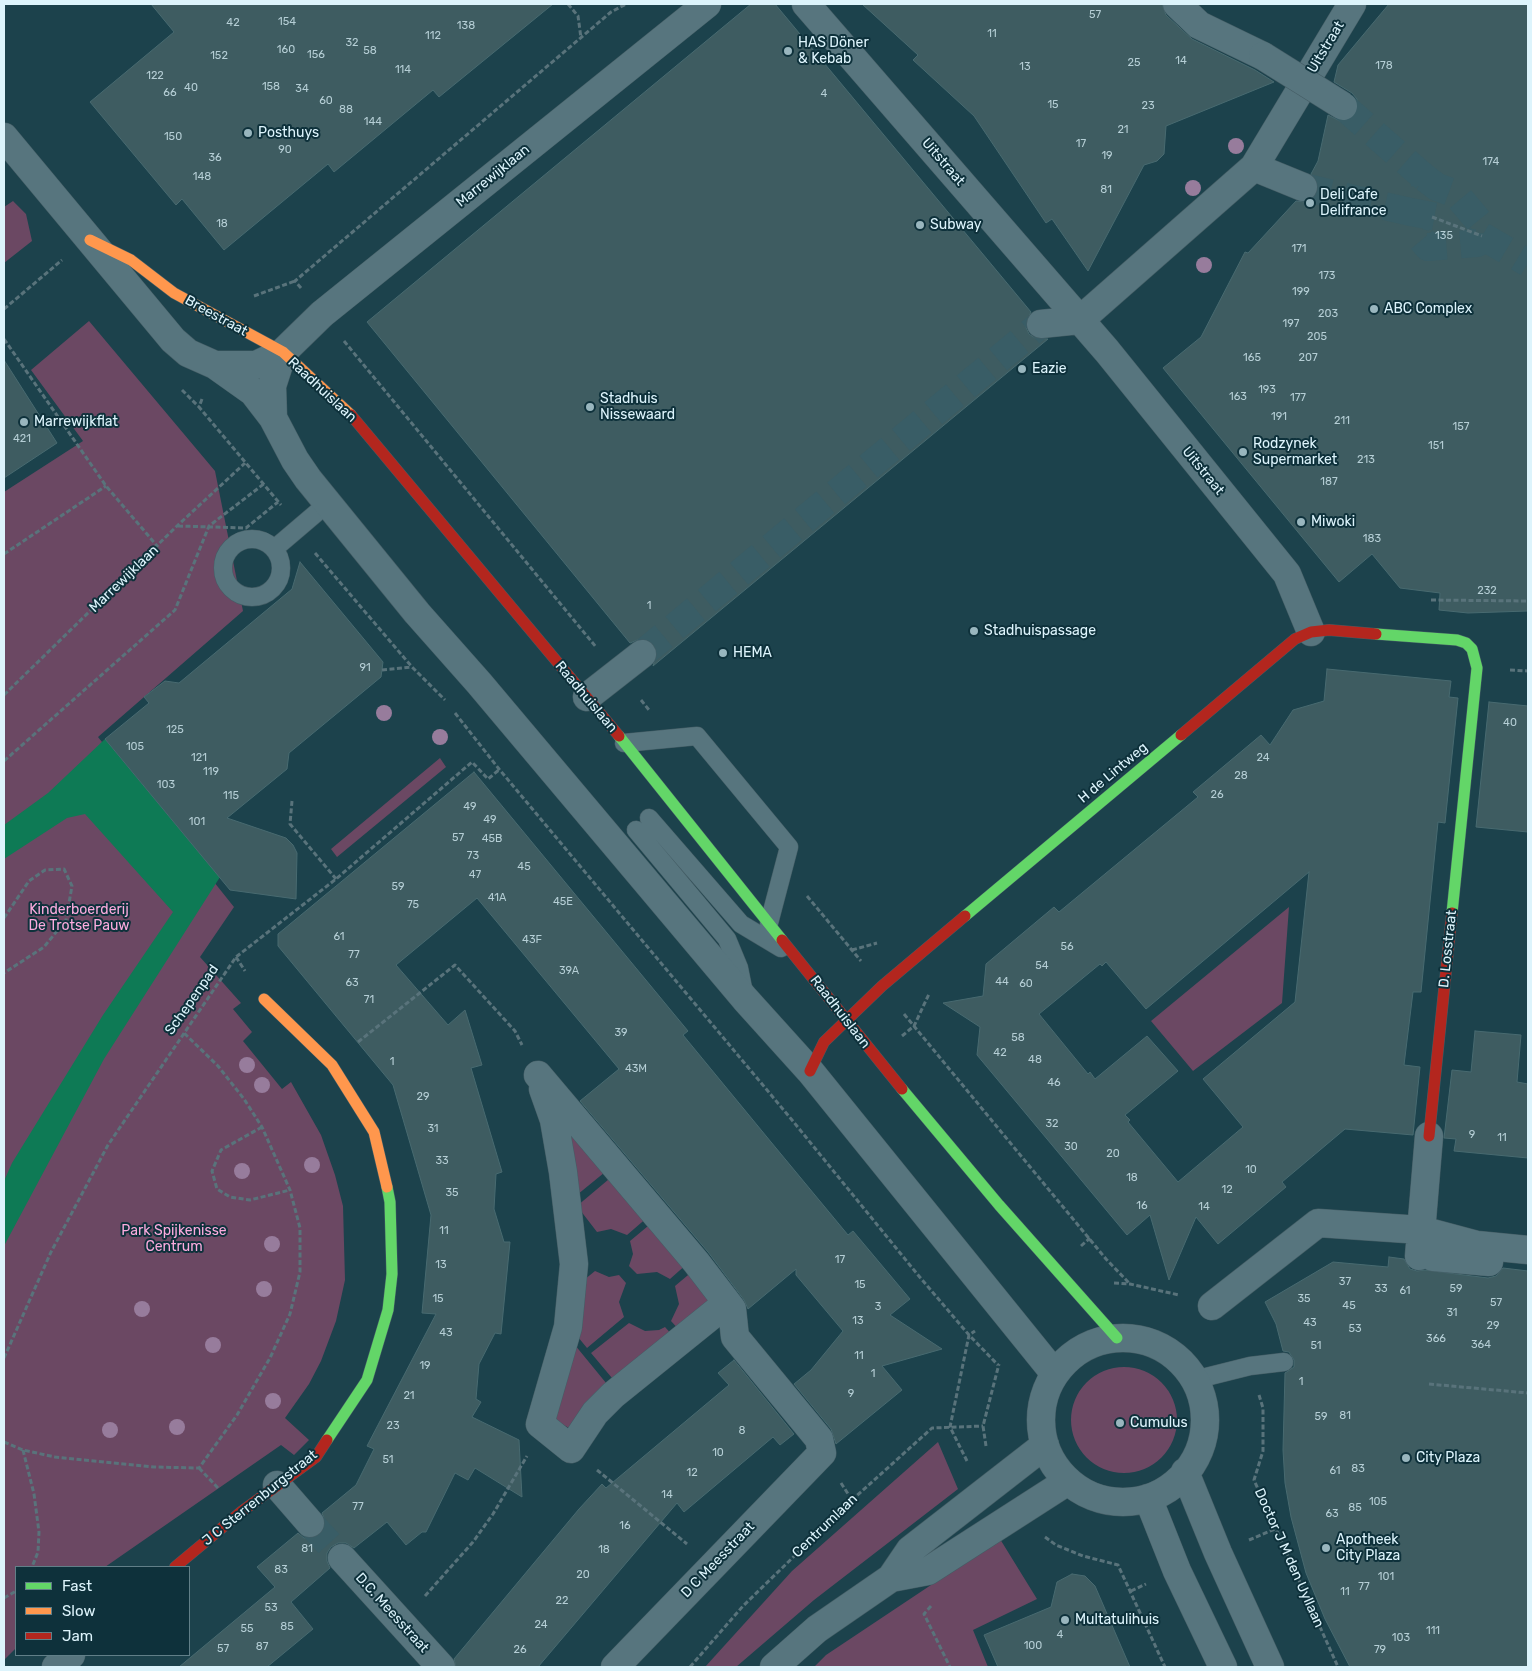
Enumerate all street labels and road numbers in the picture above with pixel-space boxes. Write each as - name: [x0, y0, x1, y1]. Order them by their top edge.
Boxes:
- street label: Uitstraat: [1304, 18, 1348, 76]
- street label: Uitstraat: [918, 135, 968, 189]
- street label: Marrewijklaan: [453, 141, 533, 211]
- street label: Breestraat: [182, 292, 250, 340]
- street label: Raadhuislaan: [284, 354, 360, 426]
- street label: Uitstraat: [1178, 443, 1228, 499]
- street label: Marrewijklaan: [86, 542, 162, 616]
- street label: Raadhuislaan: [551, 658, 621, 736]
- street label: H de Lintweg: [1075, 739, 1151, 807]
- street label: D. Losstraat: [1436, 909, 1460, 989]
- street label: Schepenpad: [162, 962, 222, 1038]
- street label: Raadhuislaan: [806, 972, 874, 1052]
- street label: J C Sterrenburgstraat: [199, 1447, 321, 1549]
- street label: Doctor J M den Uyllaan: [1251, 1486, 1327, 1630]
- street label: Centrumlaan: [789, 1491, 861, 1561]
- street label: D C Meesstraat: [678, 1519, 758, 1601]
- street label: D.C. Meesstraat: [352, 1570, 432, 1656]

